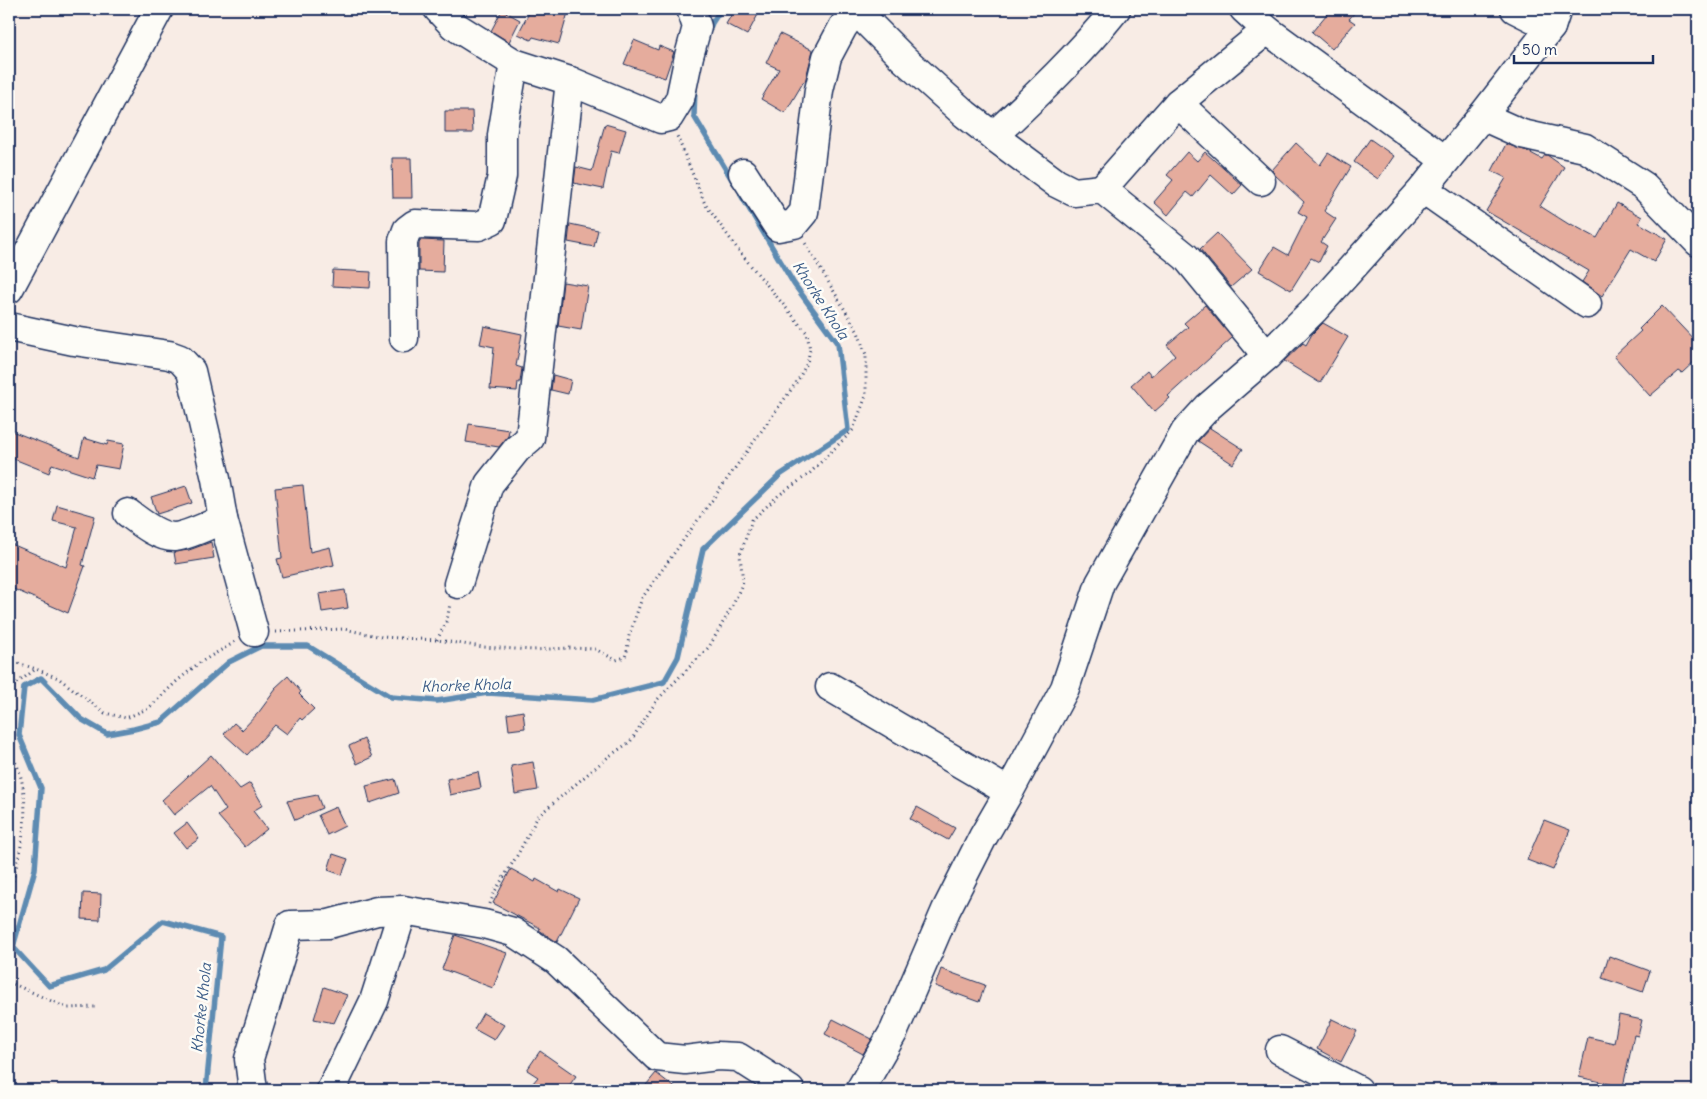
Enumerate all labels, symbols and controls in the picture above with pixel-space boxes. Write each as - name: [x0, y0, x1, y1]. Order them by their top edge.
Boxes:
- scale bar: [1514, 32, 1653, 64]
- text: 50 m: [1522, 40, 1557, 59]
- water label: Khorke Khola: [789, 257, 854, 344]
- water label: Khorke Khola: [421, 674, 513, 696]
- water label: Khorke Khola: [187, 961, 215, 1054]

